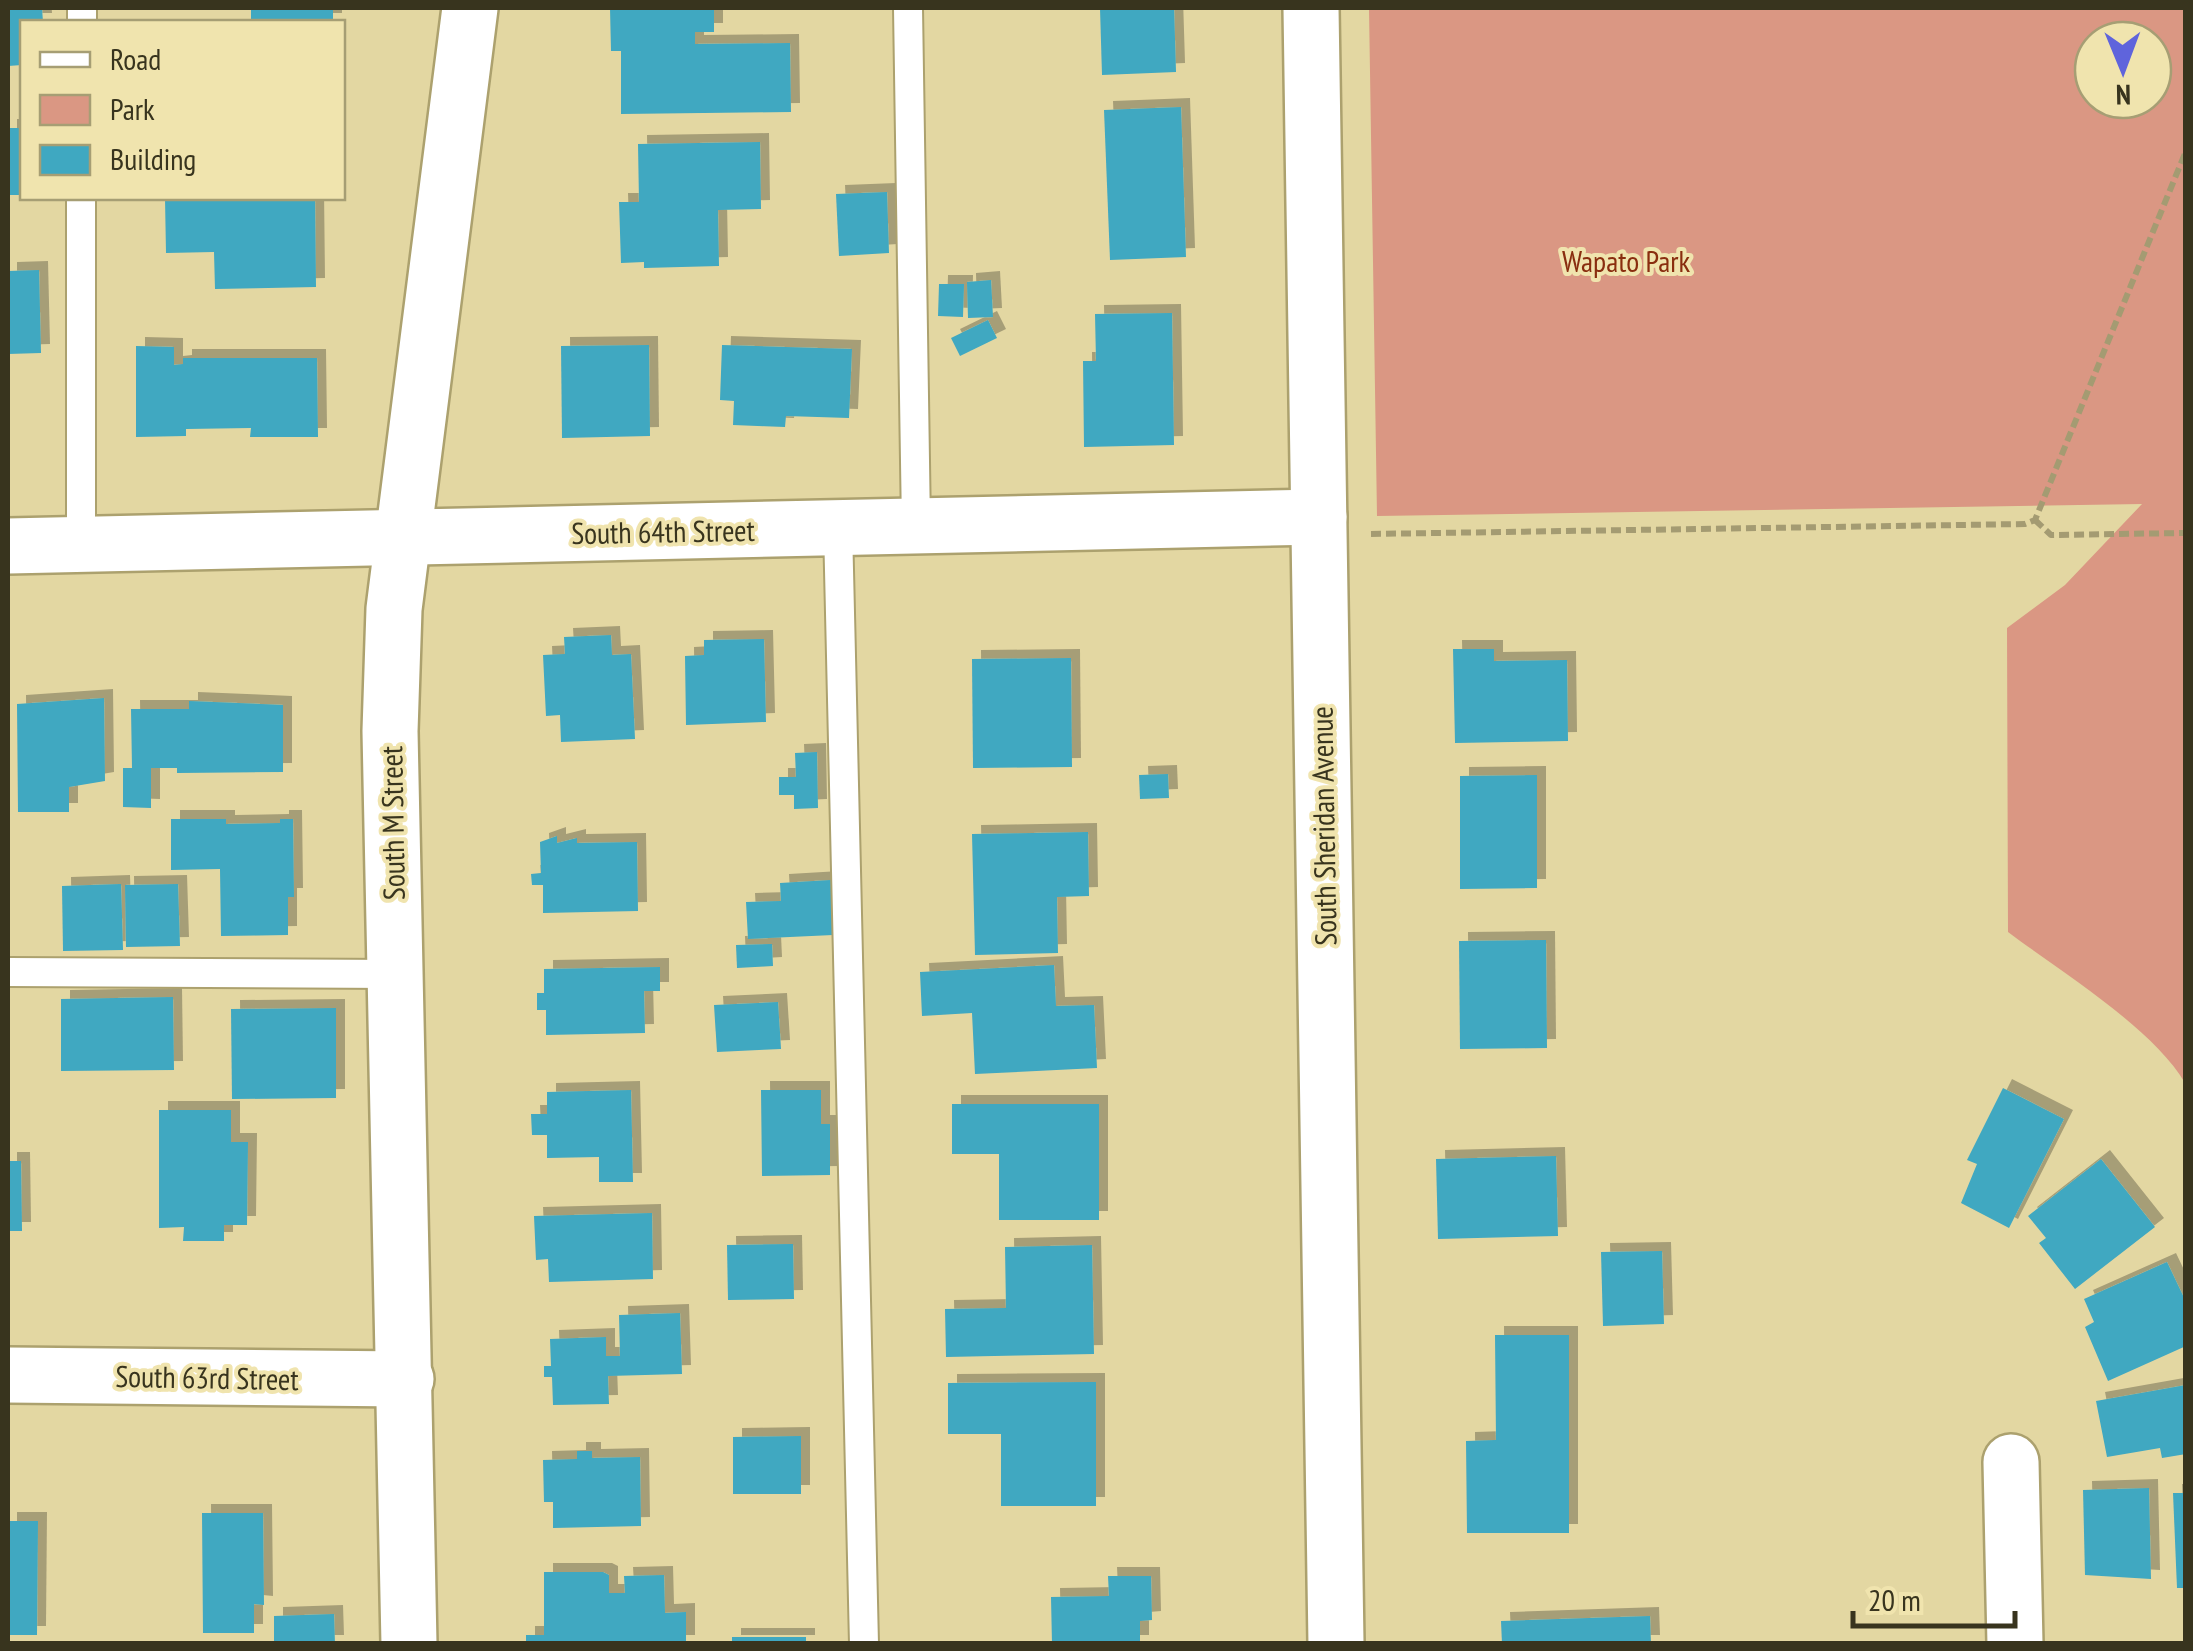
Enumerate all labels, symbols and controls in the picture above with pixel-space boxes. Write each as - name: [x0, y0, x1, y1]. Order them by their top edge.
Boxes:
- legend: [20, 20, 345, 200]
- north arrow: [2073, 20, 2173, 120]
- text: Road: [110, 39, 161, 78]
- text: N: [2116, 77, 2131, 114]
- text: Park: [110, 89, 155, 128]
- text: Building: [110, 139, 196, 178]
- park label: Wapato Park: [1562, 241, 1690, 280]
- street label: South 64th Street: [571, 510, 756, 552]
- street label: South Sheridan Avenue: [1301, 706, 1345, 946]
- street label: South M Street: [371, 745, 413, 900]
- street label: South 63rd Street: [115, 1356, 300, 1398]
- scale bar: [1853, 1566, 2016, 1628]
- text: 20 m: [1868, 1580, 1921, 1619]

